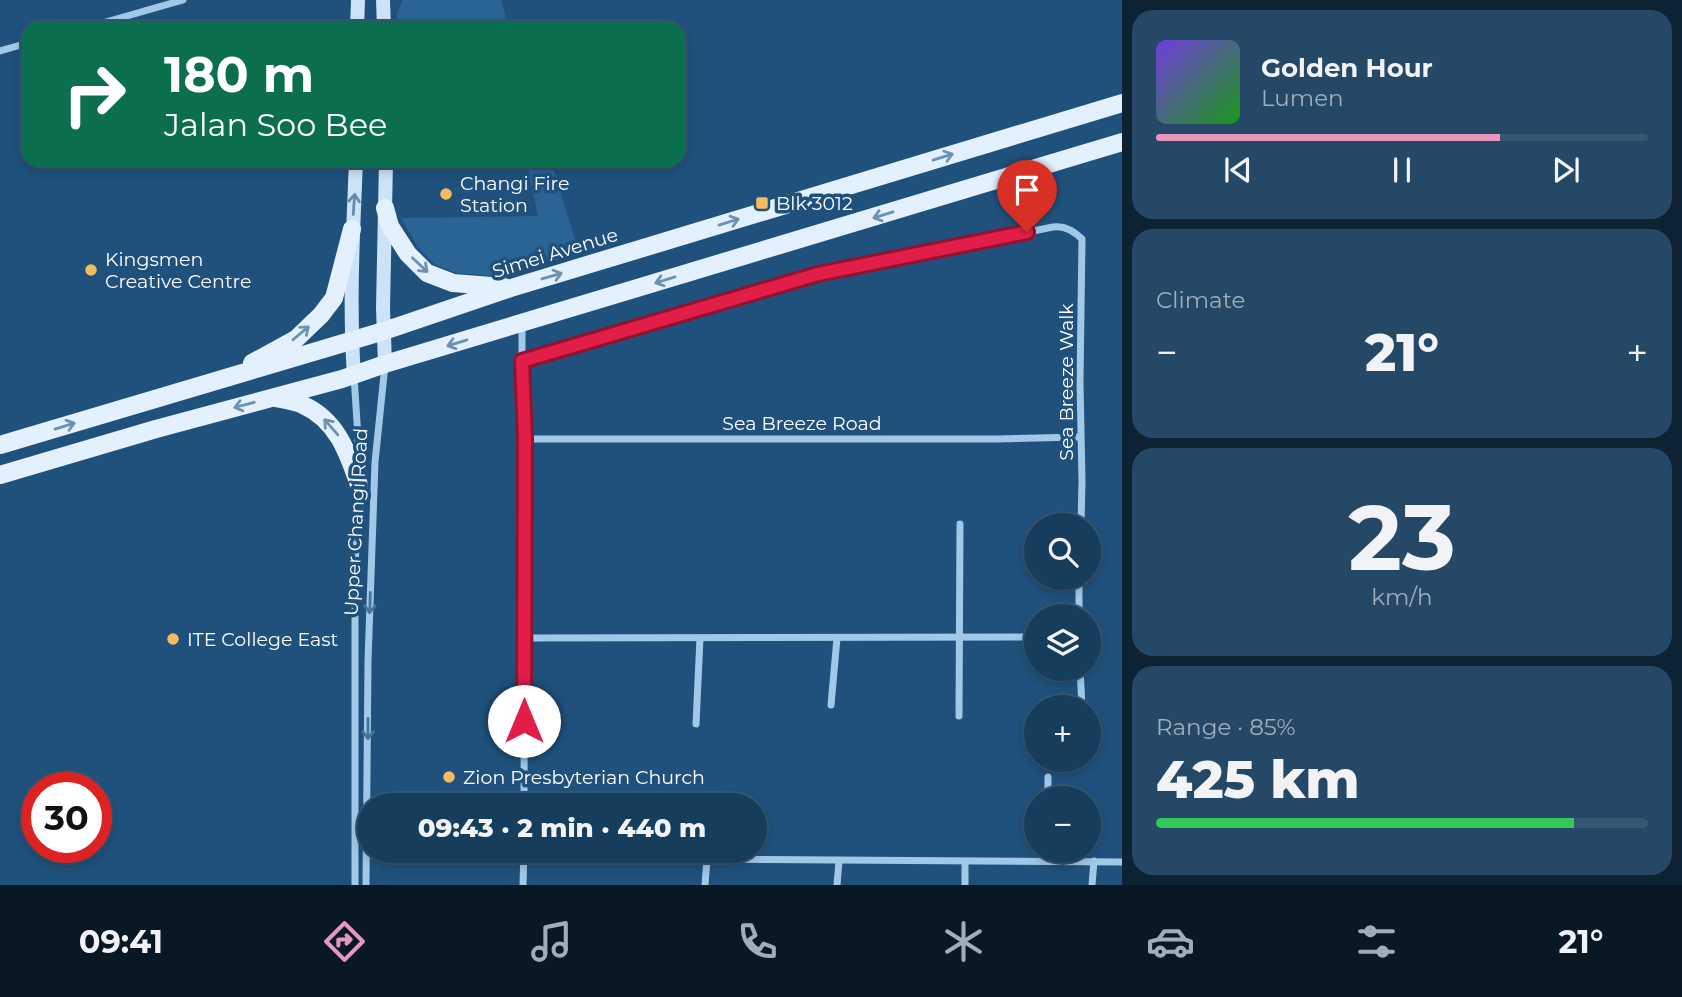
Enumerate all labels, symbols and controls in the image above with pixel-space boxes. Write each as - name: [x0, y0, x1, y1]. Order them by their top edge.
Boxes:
- text: 180 m: [164, 45, 314, 104]
- icon: right: [49, 49, 140, 140]
- text: Golden Hour: [1261, 52, 1433, 84]
- text: Lumen: [1261, 84, 1344, 112]
- text: Jalan Soo Bee: [164, 105, 387, 144]
- one-way arrow: [932, 149, 954, 162]
- icon: previous: [1219, 151, 1257, 189]
- icon: pause: [1383, 151, 1421, 189]
- icon: next: [1547, 151, 1585, 189]
- pin: [997, 160, 1057, 232]
- icon: arrive: [1008, 171, 1046, 209]
- place label: Changi Fire Station: [460, 172, 569, 217]
- marker: Changi Fire Station: [438, 186, 454, 202]
- place label: Blk 3012: [776, 192, 853, 215]
- one-way arrow: [348, 194, 361, 216]
- marker: Blk 3012: [754, 195, 770, 211]
- one-way arrow: [873, 209, 895, 222]
- one-way arrow: [718, 215, 740, 228]
- street label: Simei Avenue: [489, 223, 621, 283]
- place label: Kingsmen Creative Centre: [105, 248, 251, 293]
- one-way arrow: [411, 257, 428, 274]
- marker: Kingsmen Creative Centre: [83, 262, 99, 278]
- one-way arrow: [541, 268, 563, 281]
- one-way arrow: [655, 275, 677, 288]
- text: Climate: [1156, 286, 1245, 314]
- street label: Sea Breeze Walk: [1055, 303, 1078, 461]
- text: 21°: [1365, 321, 1439, 384]
- one-way arrow: [291, 325, 309, 341]
- text: −: [1156, 329, 1178, 376]
- text: +: [1626, 329, 1648, 376]
- one-way arrow: [446, 337, 468, 350]
- one-way arrow: [233, 399, 256, 412]
- street label: Sea Breeze Road: [722, 412, 882, 435]
- one-way arrow: [54, 418, 76, 431]
- one-way arrow: [323, 418, 339, 436]
- street label: Upper Changi Road: [340, 428, 372, 616]
- text: 23: [1348, 482, 1456, 593]
- map controls: [1024, 513, 1101, 863]
- button: search: [1024, 513, 1101, 590]
- text: km/h: [1371, 583, 1433, 611]
- one-way arrow: [364, 592, 377, 615]
- button: layers: [1024, 604, 1101, 681]
- place label: ITE College East: [187, 628, 338, 651]
- marker: ITE College East: [165, 631, 181, 647]
- position arrow: [487, 684, 561, 758]
- button: +: [1024, 695, 1101, 772]
- text: Range · 85%: [1156, 713, 1296, 741]
- one-way arrow: [361, 717, 375, 740]
- text: 425 km: [1156, 748, 1360, 811]
- place label: Zion Presbyterian Church: [463, 766, 705, 789]
- marker: Zion Presbyterian Church: [441, 769, 457, 785]
- speed limit sign: 30: [21, 772, 112, 863]
- button: −: [1024, 786, 1101, 863]
- text: 09:43 · 2 min · 440 m: [418, 812, 706, 844]
- icon: directions: [320, 917, 369, 966]
- icon: music: [527, 917, 576, 966]
- icon: phone: [733, 917, 782, 966]
- icon: climate: [939, 917, 988, 966]
- icon: car: [1146, 917, 1195, 966]
- icon: filters: [1352, 917, 1401, 966]
- text: 09:41: [79, 922, 163, 961]
- text: 21°: [1558, 922, 1603, 961]

